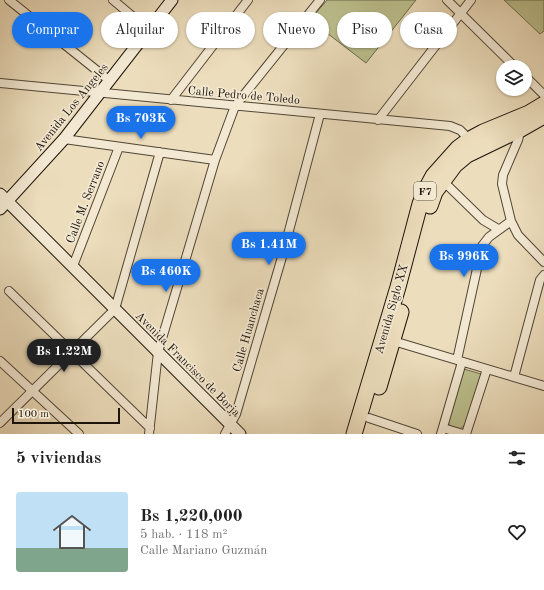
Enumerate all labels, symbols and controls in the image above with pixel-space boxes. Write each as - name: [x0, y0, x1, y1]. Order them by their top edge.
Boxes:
- chip: Comprar: [12, 12, 93, 48]
- chip: Alquilar: [101, 12, 178, 48]
- chip: Filtros: [186, 12, 255, 48]
- chip: Nuevo: [263, 12, 329, 48]
- chip: Piso: [337, 12, 392, 48]
- chip: Casa: [400, 12, 457, 48]
- map controls: [496, 60, 532, 96]
- button: layers: [496, 60, 532, 96]
- street label: Avenida Los Angeles: [33, 61, 111, 154]
- street label: Calle Pedro de Toledo: [187, 85, 301, 107]
- pin: Bs 703K: [104, 106, 178, 140]
- text: Bs 703K: [115, 112, 167, 125]
- street label: Calle M. Serrano: [65, 159, 107, 245]
- road number: F7: [414, 182, 436, 200]
- pin: Bs 1.41M: [228, 232, 310, 266]
- text: Bs 1.41M: [241, 238, 297, 251]
- pin: Bs 996K: [427, 244, 501, 278]
- text: Bs 996K: [438, 250, 490, 263]
- pin: Bs 460K: [129, 259, 203, 293]
- street label: Avenida Siglo XX: [373, 263, 411, 355]
- text: Bs 460K: [140, 265, 192, 278]
- street label: Calle Huanchaca: [231, 287, 267, 373]
- street label: Avenida Francisco de Borja: [133, 310, 242, 419]
- pin: Bs 1.22M: [23, 339, 105, 373]
- text: Bs 1.22M: [36, 345, 92, 358]
- scale bar: [12, 406, 120, 425]
- text: 100 m: [18, 409, 49, 420]
- icon: filters: [506, 447, 528, 469]
- text: 5 viviendas: [16, 450, 101, 467]
- icon: home: [48, 508, 96, 556]
- text: Bs 1,220,000: [140, 508, 243, 525]
- icon: heart: [506, 521, 528, 543]
- text: 5 hab. · 118 m²: [140, 528, 227, 541]
- text: Calle Mariano Guzmán: [140, 544, 267, 557]

